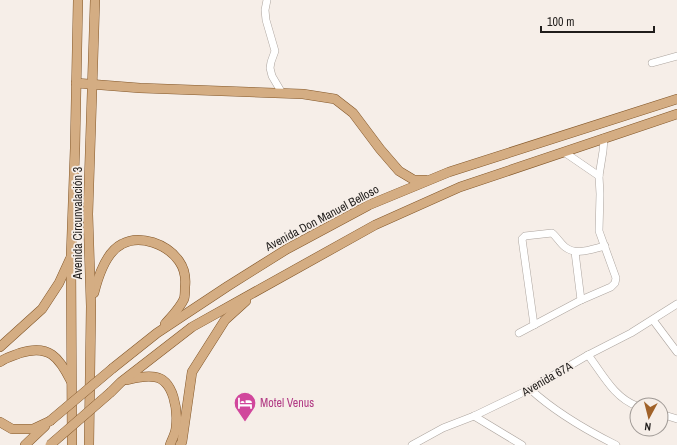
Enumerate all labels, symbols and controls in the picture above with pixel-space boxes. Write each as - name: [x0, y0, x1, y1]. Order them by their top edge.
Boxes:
- scale bar: [541, 8, 654, 34]
- text: 100 m: [547, 14, 574, 30]
- street label: Avenida Circunvalación 3: [70, 167, 86, 280]
- street label: Avenida Don Manuel Belloso: [261, 181, 382, 255]
- street label: Avenida 67A: [518, 358, 576, 400]
- hotel icon: Motel Venus: [232, 390, 258, 423]
- place label: Motel Venus: [260, 395, 314, 411]
- north arrow: [629, 397, 669, 437]
- text: N: [644, 420, 652, 434]

